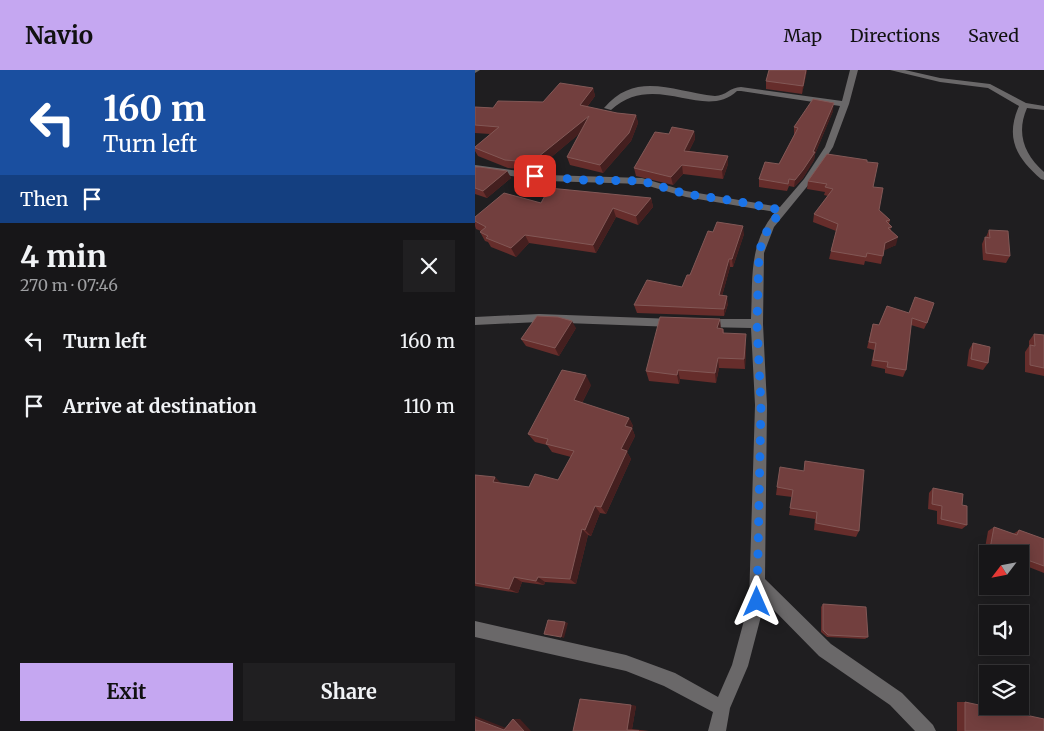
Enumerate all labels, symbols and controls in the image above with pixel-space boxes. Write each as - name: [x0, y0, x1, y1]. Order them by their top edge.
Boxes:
- text: Navio: [25, 20, 93, 51]
- text: Map: [784, 24, 822, 47]
- text: Directions: [850, 24, 940, 47]
- text: Saved: [968, 24, 1019, 47]
- text: 160 m: [103, 87, 206, 131]
- icon: left: [20, 90, 85, 155]
- text: Turn left: [103, 130, 197, 158]
- pin: [514, 155, 556, 197]
- icon: arrive: [521, 162, 549, 190]
- icon: arrive: [78, 185, 106, 213]
- text: Then: [20, 187, 68, 211]
- text: 4 min: [20, 237, 107, 275]
- button: close: [403, 240, 455, 292]
- text: 270 m · 07:46: [20, 275, 118, 295]
- icon: left: [20, 327, 48, 355]
- text: Turn left: [63, 329, 147, 353]
- text: 160 m: [400, 329, 455, 353]
- icon: arrive: [20, 392, 48, 420]
- text: Arrive at destination: [63, 394, 257, 418]
- text: 110 m: [404, 394, 455, 418]
- north arrow: [979, 545, 1029, 595]
- map controls: [979, 545, 1029, 715]
- position arrow: [730, 575, 782, 627]
- button: sound: [979, 605, 1029, 655]
- button: Exit: [20, 663, 233, 721]
- button: Share: [243, 663, 455, 721]
- button: layers: [979, 665, 1029, 715]

